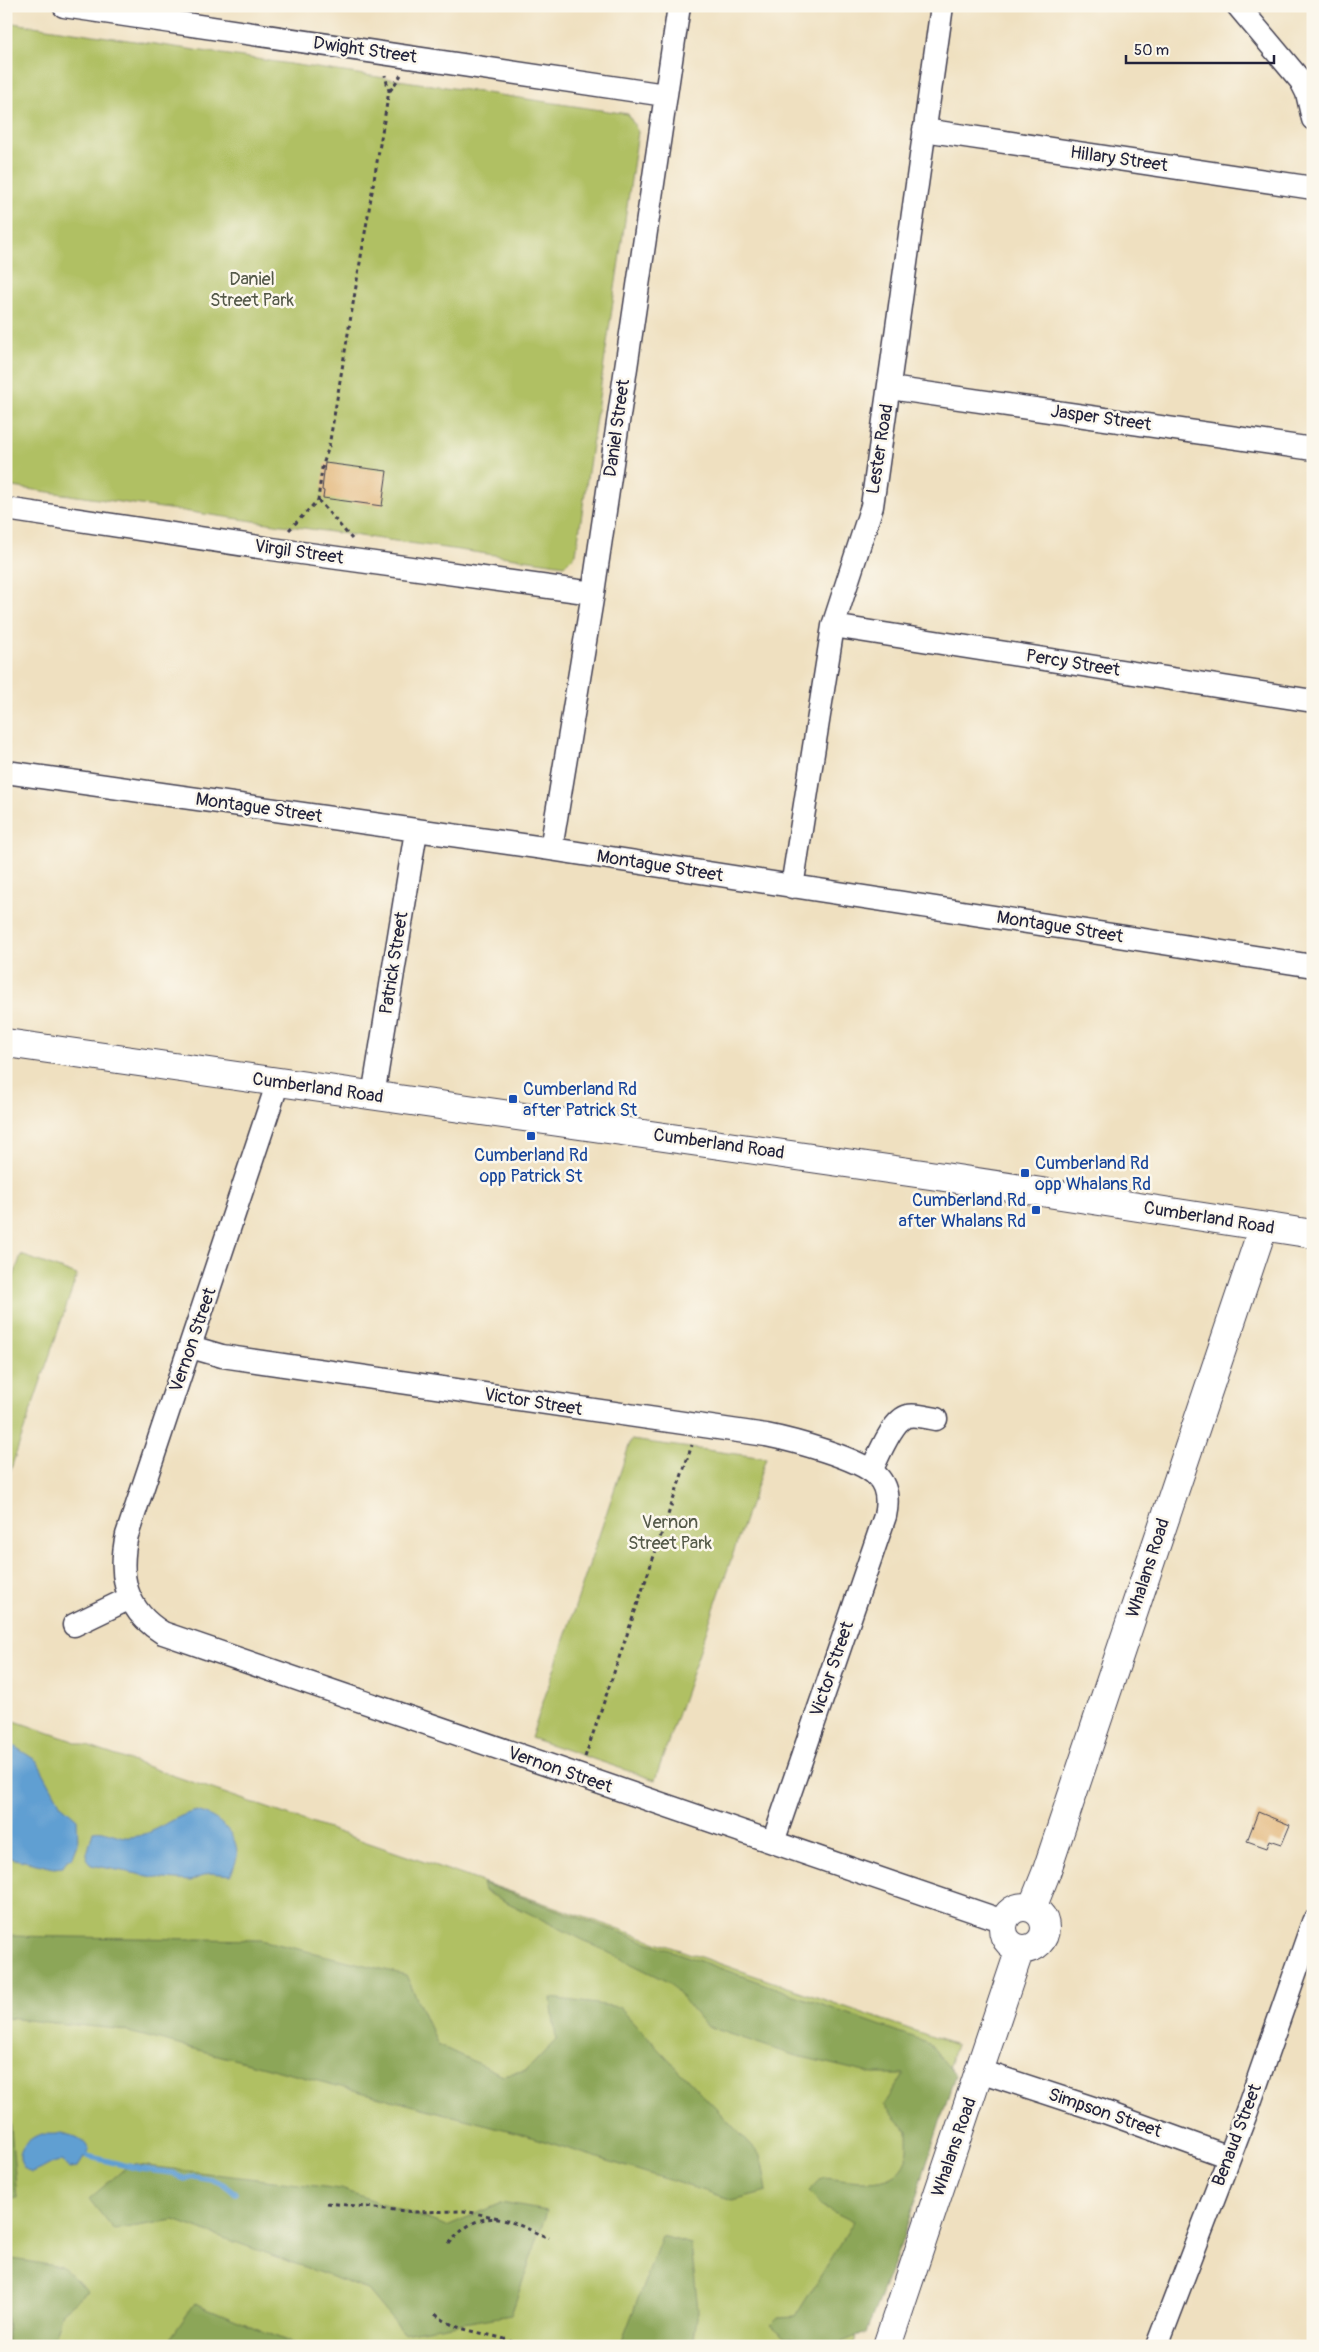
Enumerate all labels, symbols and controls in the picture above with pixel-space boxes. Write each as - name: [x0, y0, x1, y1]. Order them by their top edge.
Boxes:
- street label: Dwight Street: [312, 31, 419, 69]
- scale bar: [1126, 32, 1274, 64]
- text: 50 m: [1134, 41, 1169, 60]
- street label: Hillary Street: [1069, 141, 1170, 177]
- park label: Daniel Street Park: [210, 268, 295, 312]
- street label: Daniel Street: [599, 377, 635, 478]
- street label: Jasper Street: [1049, 400, 1154, 437]
- street label: Lester Road: [862, 402, 898, 496]
- street label: Virgil Street: [253, 534, 346, 570]
- street label: Percy Street: [1024, 644, 1122, 682]
- street label: Montague Street: [194, 788, 325, 828]
- street label: Montague Street: [595, 845, 726, 887]
- street label: Montague Street: [995, 906, 1126, 948]
- street label: Patrick Street: [375, 909, 414, 1016]
- street label: Cumberland Road: [251, 1067, 385, 1109]
- place label: Cumberland Rd after Patrick St: [523, 1078, 638, 1122]
- marker: Cumberland Rd after Patrick St: [507, 1093, 519, 1105]
- street label: Cumberland Road: [652, 1123, 786, 1165]
- marker: Cumberland Rd opp Patrick St: [525, 1130, 537, 1142]
- place label: Cumberland Rd opp Patrick St: [474, 1144, 588, 1188]
- place label: Cumberland Rd opp Whalans Rd: [1035, 1152, 1151, 1196]
- marker: Cumberland Rd opp Whalans Rd: [1019, 1167, 1031, 1179]
- place label: Cumberland Rd after Whalans Rd: [899, 1189, 1026, 1233]
- street label: Cumberland Road: [1142, 1196, 1276, 1240]
- marker: Cumberland Rd after Whalans Rd: [1030, 1204, 1042, 1216]
- street label: Vernon Street: [164, 1284, 222, 1395]
- street label: Victor Street: [482, 1383, 585, 1421]
- park label: Vernon Street Park: [628, 1511, 713, 1555]
- street label: Whalans Road: [1121, 1515, 1175, 1621]
- street label: Victor Street: [805, 1618, 859, 1720]
- street label: Vernon Street: [505, 1741, 616, 1799]
- street label: Benaud Street: [1207, 2080, 1267, 2189]
- street label: Simpson Street: [1045, 2083, 1165, 2143]
- street label: Whalans Road: [926, 2094, 982, 2200]

